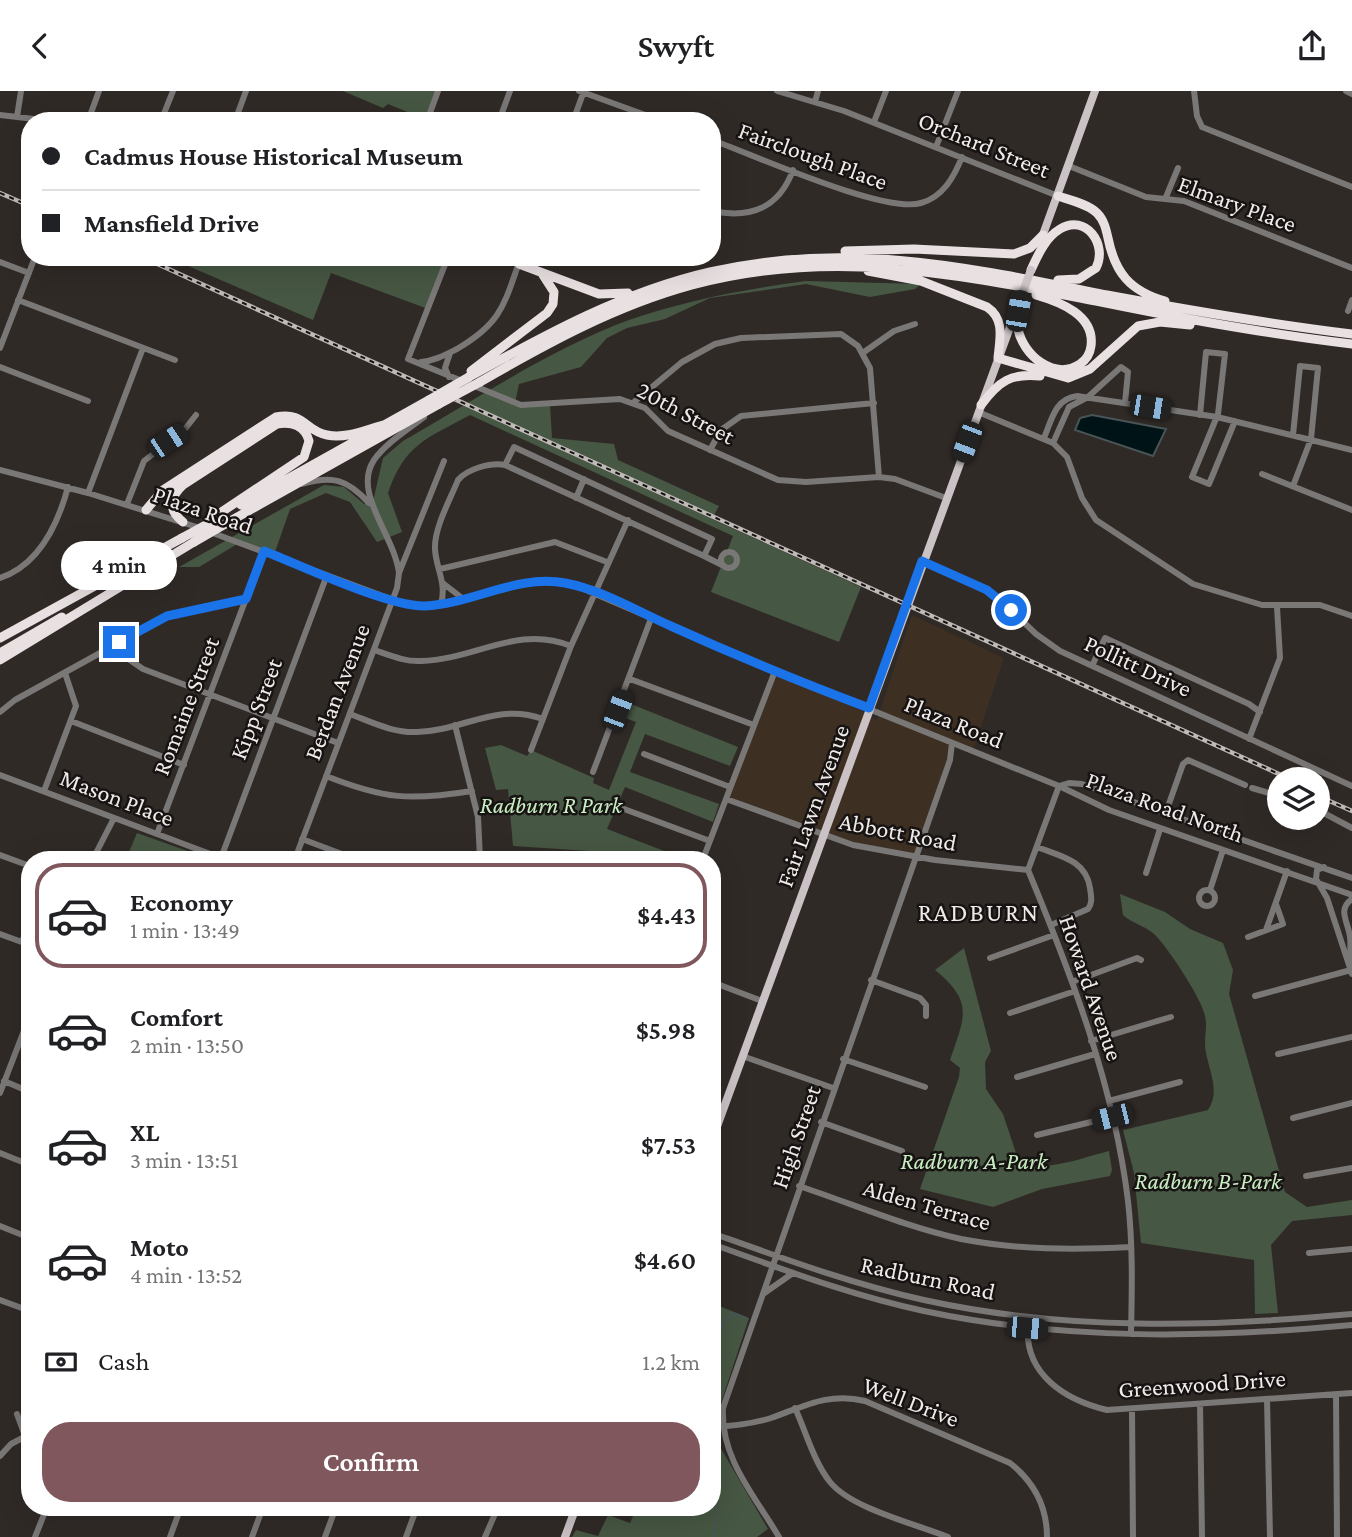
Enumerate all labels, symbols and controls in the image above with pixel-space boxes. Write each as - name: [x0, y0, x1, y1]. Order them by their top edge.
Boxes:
- icon: back: [21, 27, 59, 65]
- icon: share: [1293, 27, 1331, 65]
- text: Swyft: [638, 28, 714, 64]
- street label: Orchard Street: [915, 106, 1055, 184]
- street label: Fairclough Place: [735, 116, 891, 195]
- text: Cadmus House Historical Museum: [84, 142, 463, 171]
- street label: Elmary Place: [1174, 170, 1300, 237]
- text: Mansfield Drive: [84, 209, 259, 238]
- car: [1005, 288, 1032, 334]
- street label: 20th Street: [633, 376, 741, 450]
- car: [1128, 393, 1173, 421]
- car: [950, 419, 985, 465]
- car: [145, 421, 192, 461]
- street label: Plaza Road: [150, 480, 257, 539]
- callout: 4 min: [61, 540, 177, 589]
- text: 4 min: [92, 552, 146, 578]
- route start: [995, 594, 1027, 626]
- street label: Berdan Avenue: [298, 620, 375, 764]
- route end: [103, 626, 135, 658]
- street label: Pollitt Drive: [1080, 629, 1196, 702]
- street label: Romaine Street: [147, 632, 225, 779]
- street label: Kipp Street: [224, 654, 287, 763]
- car: [601, 687, 636, 733]
- street label: Plaza Road: [901, 690, 1008, 754]
- street label: Fair Lawn Avenue: [771, 721, 854, 891]
- street label: Mason Place: [57, 763, 178, 832]
- street label: Plaza Road North: [1083, 766, 1248, 848]
- map controls: [1267, 767, 1330, 830]
- button: layers: [1267, 767, 1330, 830]
- park label: Radburn R Park: [480, 791, 624, 818]
- street label: Abbott Road: [837, 807, 959, 856]
- icon: car: [46, 884, 109, 947]
- text: Economy: [130, 888, 233, 917]
- district label: RADBURN: [918, 898, 1040, 927]
- text: $4.43: [637, 901, 696, 930]
- street label: Howard Avenue: [1054, 912, 1129, 1064]
- text: 1 min · 13:49: [130, 917, 240, 943]
- icon: car: [46, 999, 109, 1062]
- text: Comfort: [130, 1003, 223, 1032]
- text: $5.98: [636, 1016, 696, 1045]
- text: 2 min · 13:50: [130, 1032, 244, 1058]
- street label: High Street: [765, 1081, 826, 1192]
- car: [1090, 1102, 1135, 1132]
- icon: car: [46, 1114, 109, 1177]
- text: XL: [130, 1118, 159, 1147]
- text: $7.53: [641, 1131, 696, 1160]
- text: 3 min · 13:51: [130, 1147, 238, 1173]
- park label: Radburn A-Park: [900, 1147, 1049, 1174]
- park label: Radburn B-Park: [1135, 1167, 1283, 1194]
- street label: Alden Terrace: [860, 1173, 994, 1236]
- icon: car: [46, 1229, 109, 1292]
- text: Moto: [130, 1233, 189, 1262]
- text: $4.60: [634, 1246, 696, 1275]
- street label: Radburn Road: [859, 1250, 998, 1305]
- text: 4 min · 13:52: [130, 1262, 242, 1288]
- car: [1006, 1316, 1049, 1340]
- icon: cash: [42, 1343, 80, 1381]
- text: Cash: [98, 1347, 149, 1376]
- text: 1.2 km: [642, 1349, 700, 1375]
- street label: Greenwood Drive: [1117, 1364, 1287, 1403]
- street label: Well Drive: [859, 1371, 963, 1432]
- button: Confirm: [42, 1422, 700, 1502]

